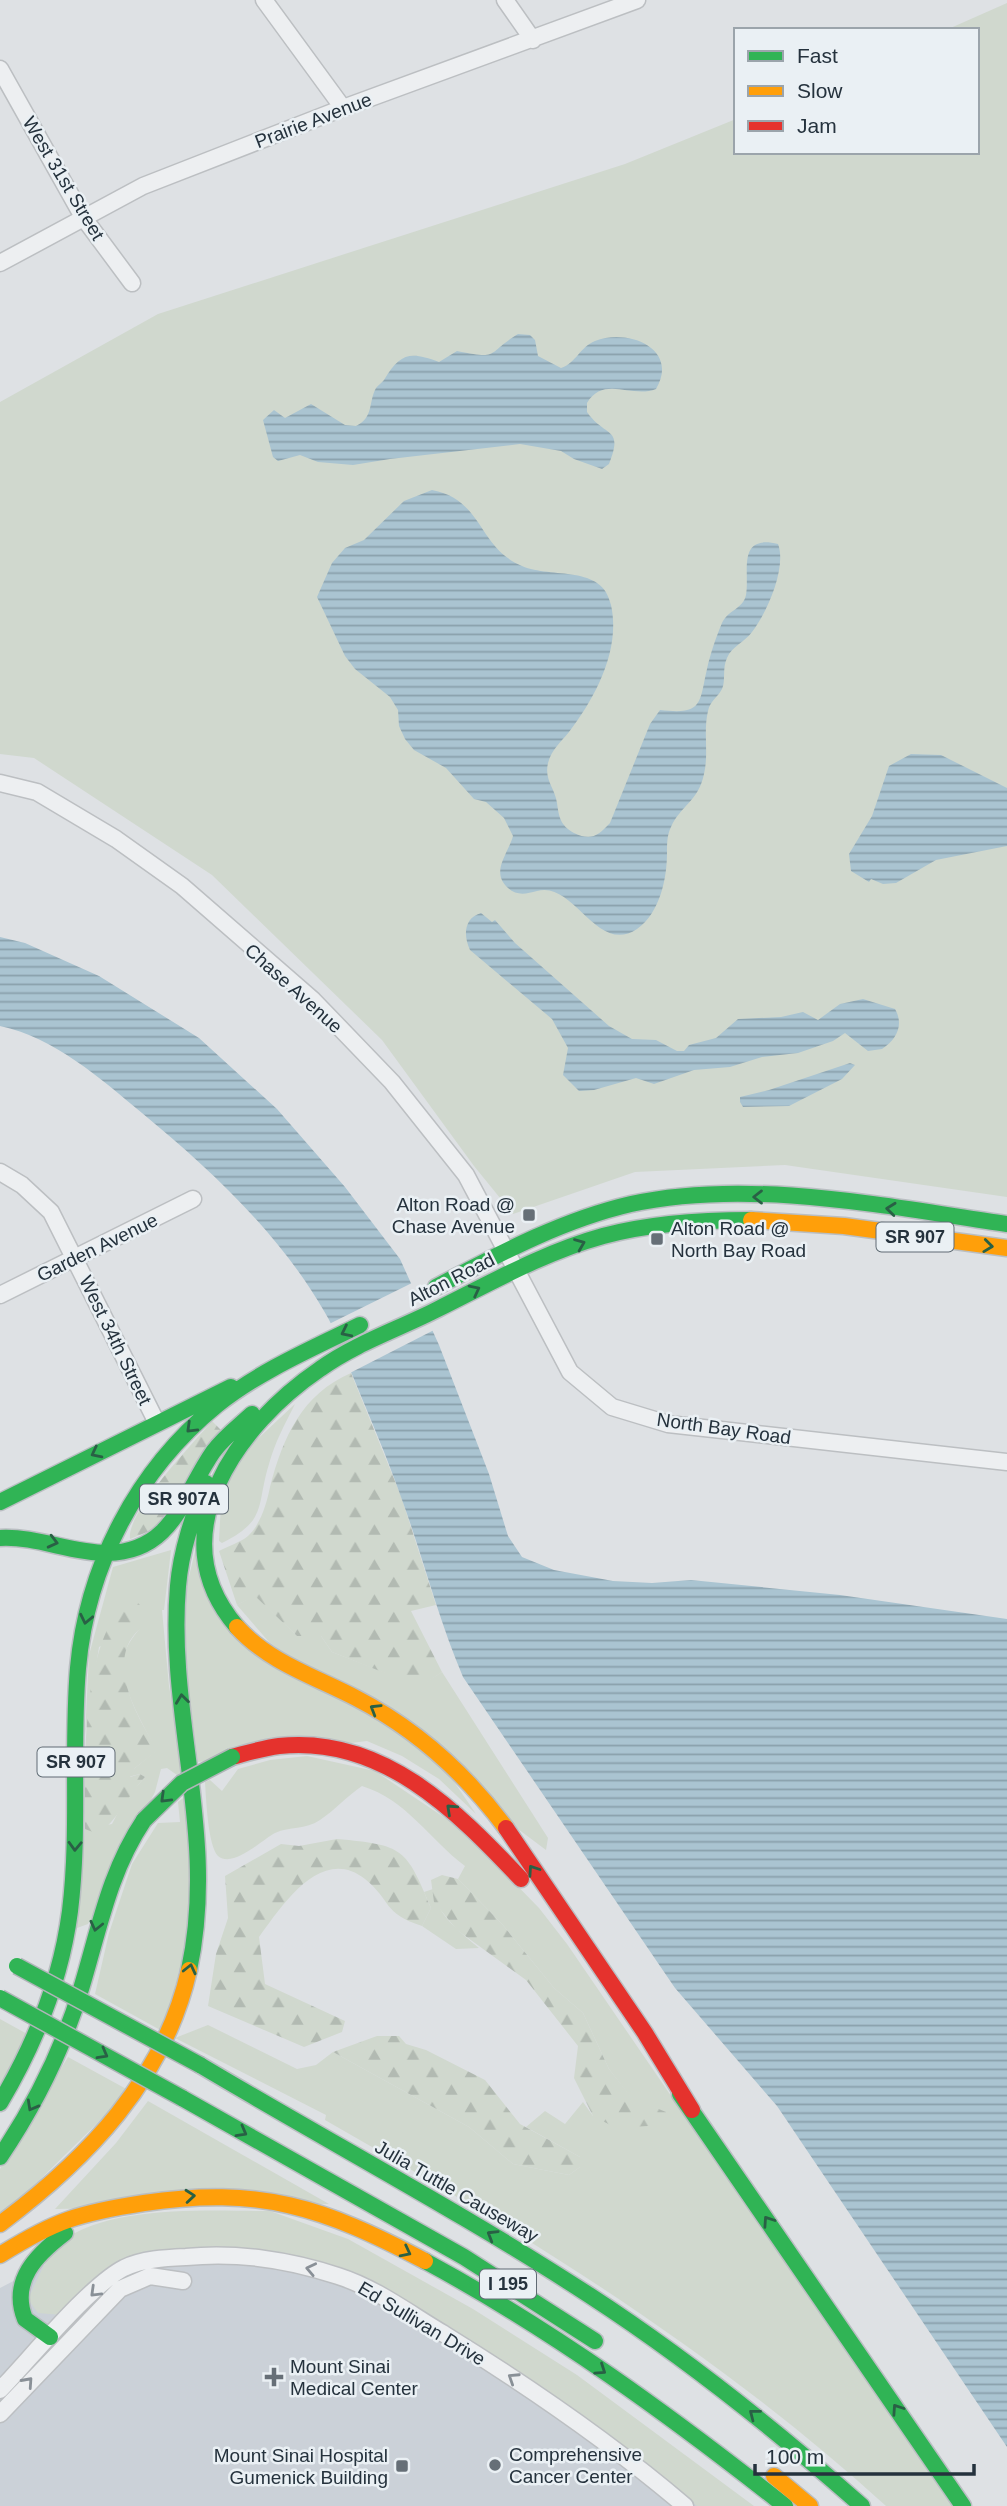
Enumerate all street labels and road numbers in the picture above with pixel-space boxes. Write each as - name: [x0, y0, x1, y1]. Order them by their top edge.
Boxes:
- street label: Prairie Avenue: [252, 89, 374, 152]
- street label: West 31st Street: [18, 113, 109, 244]
- street label: Chase Avenue: [241, 939, 346, 1037]
- street label: Garden Avenue: [33, 1209, 161, 1286]
- road number: SR 907: [876, 1222, 954, 1252]
- street label: Alton Road: [405, 1249, 498, 1310]
- street label: West 34th Street: [75, 1272, 156, 1409]
- street label: North Bay Road: [656, 1409, 792, 1448]
- road number: SR 907A: [140, 1484, 228, 1514]
- road number: SR 907: [38, 1748, 114, 1777]
- street label: Julia Tuttle Causeway: [371, 2136, 542, 2247]
- road number: I 195: [480, 2270, 536, 2298]
- street label: Ed Sullivan Drive: [354, 2277, 489, 2370]

